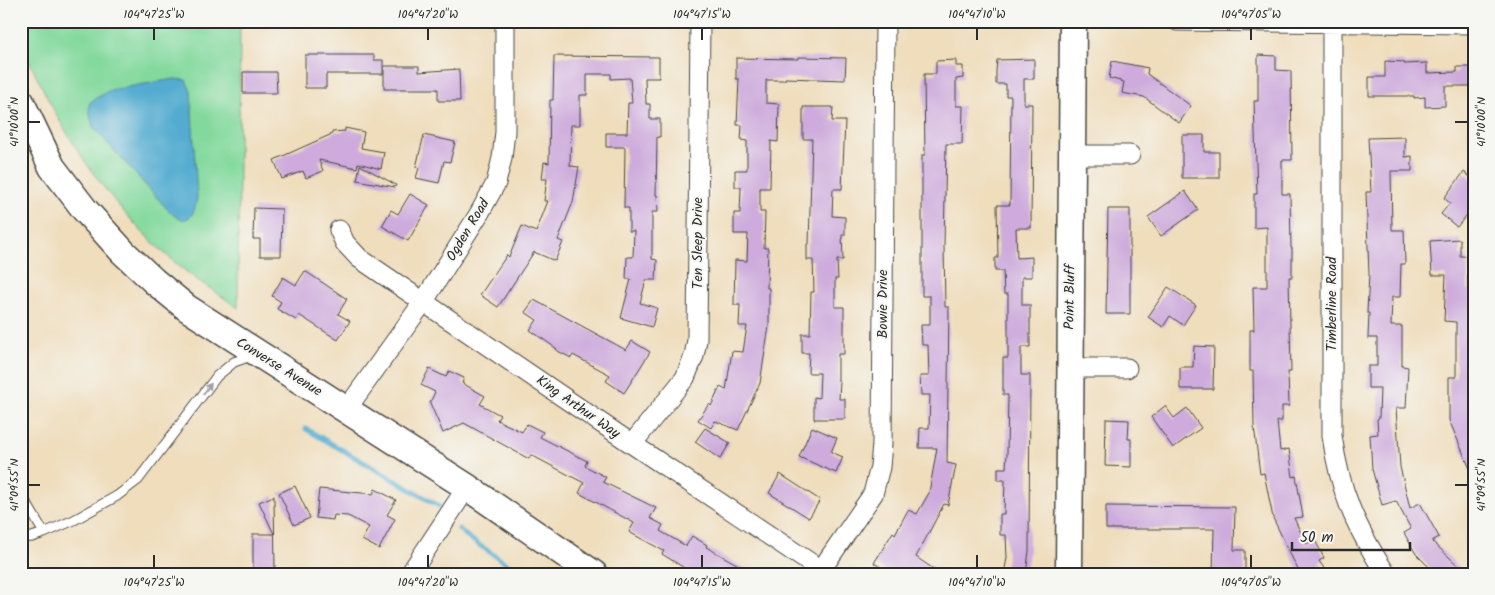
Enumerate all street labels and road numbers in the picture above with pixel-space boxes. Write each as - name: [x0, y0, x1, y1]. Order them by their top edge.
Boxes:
- street label: Ogden Road: [441, 194, 496, 266]
- street label: Ten Sleep Drive: [687, 196, 709, 289]
- street label: Timberline Road: [1321, 256, 1343, 351]
- street label: Point Bluff: [1058, 262, 1082, 330]
- street label: Bowie Drive: [872, 269, 894, 339]
- street label: Converse Avenue: [232, 332, 327, 403]
- street label: King Arthur Way: [531, 370, 625, 444]

